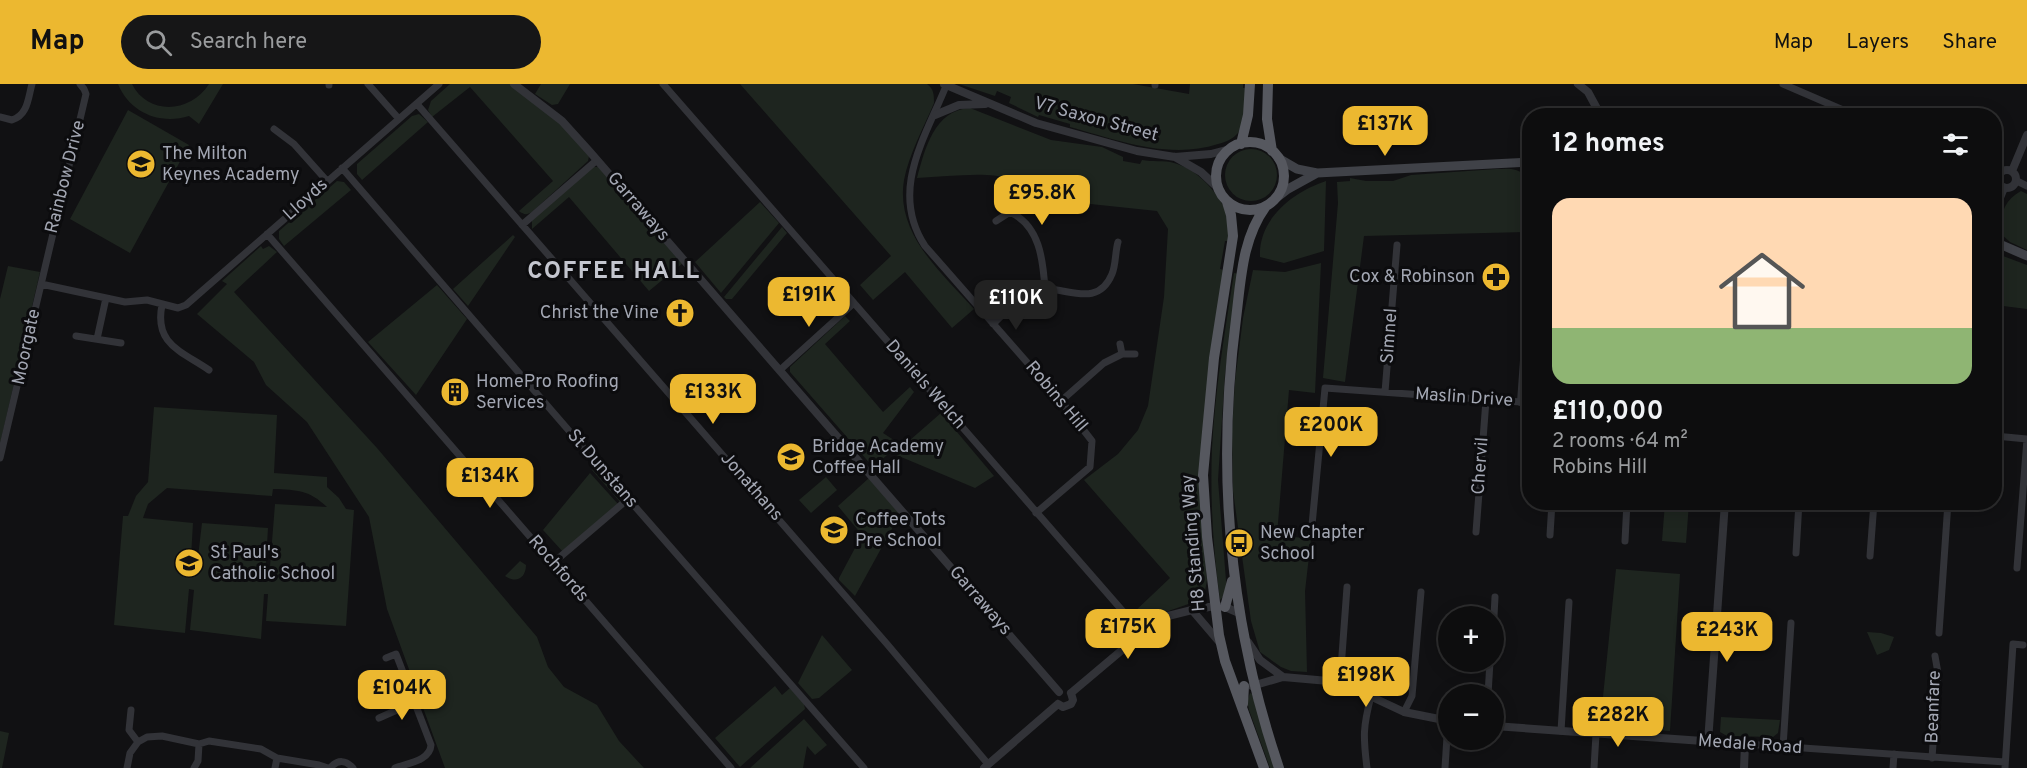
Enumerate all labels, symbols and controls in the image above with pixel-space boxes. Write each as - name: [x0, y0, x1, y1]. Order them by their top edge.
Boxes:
- search box: [121, 15, 541, 69]
- text: Map: [30, 24, 85, 60]
- icon: search: [142, 26, 175, 59]
- text: Search here: [190, 29, 307, 56]
- text: Map: [1774, 29, 1813, 56]
- text: Layers: [1846, 29, 1909, 56]
- text: Share: [1942, 29, 1997, 56]
- street label: V7 Saxon Street: [1031, 92, 1161, 148]
- pin: £137K: [1343, 106, 1427, 157]
- text: £137K: [1357, 112, 1413, 138]
- street label: Rainbow Drive: [41, 118, 91, 236]
- text: 12 homes: [1552, 128, 1665, 161]
- icon: filters: [1939, 128, 1972, 161]
- place label: The Milton Keynes Academy: [162, 143, 300, 187]
- school or university icon: The Milton Keynes Academy: [125, 148, 157, 180]
- street label: Garraways: [602, 168, 674, 246]
- street label: Lloyds: [279, 174, 333, 226]
- pin: £95.8K: [993, 175, 1091, 226]
- text: £95.8K: [1008, 181, 1076, 207]
- icon: home: [1708, 237, 1816, 345]
- district label: COFFEE HALL: [527, 257, 701, 287]
- pharmacy icon: Cox & Robinson: [1480, 261, 1512, 293]
- place label: Cox & Robinson: [1349, 266, 1475, 289]
- pin: £191K: [767, 277, 851, 328]
- pin: £110K: [974, 280, 1058, 331]
- text: £191K: [782, 283, 836, 309]
- text: £110K: [988, 286, 1044, 312]
- church icon: Christ the Vine: [664, 297, 696, 329]
- place label: Christ the Vine: [540, 302, 659, 325]
- street label: Moorgate: [8, 307, 46, 387]
- street label: Simnel: [1377, 307, 1403, 365]
- street label: Daniels Welch: [880, 335, 970, 435]
- street label: Robins Hill: [1020, 357, 1092, 437]
- place label: HomePro Roofing Services: [476, 371, 619, 415]
- pin: £133K: [671, 374, 755, 425]
- building icon: HomePro Roofing Services: [439, 376, 471, 408]
- text: £133K: [684, 380, 742, 406]
- street label: Maslin Drive: [1414, 383, 1514, 413]
- text: £110,000: [1552, 396, 1664, 429]
- pin: £200K: [1289, 407, 1373, 458]
- text: £200K: [1299, 413, 1363, 439]
- street label: St Dunstans: [561, 425, 643, 513]
- text: 2 rooms · 64 m²: [1552, 429, 1688, 455]
- place label: Bridge Academy Coffee Hall: [812, 436, 944, 480]
- street label: Chervil: [1468, 436, 1494, 496]
- school or university icon: Bridge Academy Coffee Hall: [775, 441, 807, 473]
- street label: Jonathans: [715, 448, 787, 526]
- text: Robins Hill: [1552, 455, 1647, 481]
- pin: £134K: [448, 458, 532, 509]
- text: £134K: [460, 464, 520, 490]
- street label: H8 Standing Way: [1177, 473, 1211, 613]
- place label: Coffee Tots Pre School: [855, 509, 946, 553]
- school or university icon: Coffee Tots Pre School: [818, 514, 850, 546]
- place label: New Chapter School: [1260, 522, 1364, 566]
- bus stop icon: New Chapter School: [1223, 527, 1255, 559]
- street label: Rochfords: [523, 531, 593, 607]
- place label: St Paul's Catholic School: [210, 542, 335, 586]
- school or university icon: St Paul's Catholic School: [173, 547, 205, 579]
- street label: Garraways: [944, 562, 1016, 640]
- map controls: [1438, 606, 1504, 750]
- button: +: [1438, 606, 1504, 672]
- pin: £175K: [1086, 609, 1170, 660]
- pin: £243K: [1685, 612, 1769, 663]
- text: £175K: [1099, 615, 1157, 641]
- text: £243K: [1695, 618, 1759, 644]
- pin: £198K: [1324, 657, 1408, 708]
- text: £198K: [1336, 663, 1396, 689]
- pin: £104K: [360, 670, 444, 721]
- street label: Beanfare: [1921, 670, 1947, 744]
- text: £104K: [372, 676, 432, 702]
- button: −: [1438, 684, 1504, 750]
- pin: £282K: [1576, 697, 1660, 748]
- text: £282K: [1587, 703, 1649, 729]
- street label: Medale Road: [1697, 730, 1803, 760]

